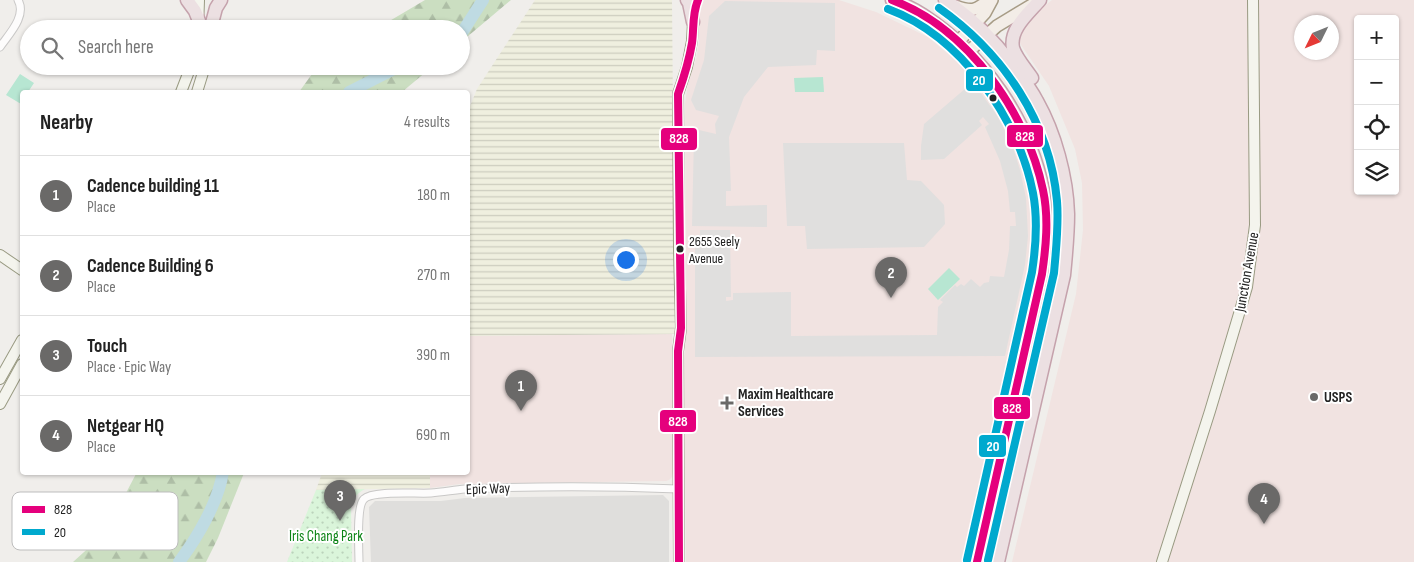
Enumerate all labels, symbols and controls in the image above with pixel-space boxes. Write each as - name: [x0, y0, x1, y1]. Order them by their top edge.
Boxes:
- north arrow: [1294, 15, 1339, 60]
- map controls: [1354, 15, 1399, 195]
- button: +: [1354, 15, 1399, 60]
- search box: [20, 20, 470, 75]
- icon: search: [38, 34, 66, 62]
- text: Search here: [78, 36, 154, 59]
- button: −: [1354, 60, 1399, 105]
- line badge: 20: [965, 68, 994, 92]
- text: 20: [973, 72, 986, 89]
- unlabelled marker: [988, 93, 998, 103]
- button: locate: [1354, 105, 1399, 150]
- text: Nearby: [40, 110, 93, 135]
- text: 4 results: [404, 113, 450, 132]
- line badge: 828: [1006, 124, 1044, 148]
- line badge: 828: [660, 127, 698, 151]
- text: 828: [1015, 128, 1035, 145]
- text: 828: [669, 130, 689, 147]
- button: layers: [1354, 150, 1399, 195]
- text: Cadence building 11: [87, 175, 219, 198]
- text: 1: [53, 186, 59, 205]
- text: 180 m: [417, 186, 450, 205]
- text: Place: [87, 198, 116, 217]
- street label: Junction Avenue: [1230, 231, 1263, 314]
- place label: 2655 Seely Avenue: [688, 233, 740, 267]
- marker: 2655 Seely Avenue: [675, 244, 685, 254]
- your location: [613, 247, 639, 273]
- text: Cadence Building 6: [87, 255, 214, 278]
- pin: 2: [875, 257, 907, 298]
- text: 2: [52, 266, 60, 285]
- text: 270 m: [417, 266, 450, 285]
- text: Place: [87, 278, 116, 297]
- text: Touch: [87, 335, 127, 358]
- text: 3: [52, 346, 60, 365]
- text: 390 m: [416, 346, 450, 365]
- text: Place · Epic Way: [87, 358, 171, 377]
- pin: 1: [505, 370, 537, 411]
- place label: Maxim Healthcare Services: [738, 385, 834, 421]
- place label: USPS: [1324, 388, 1352, 407]
- marker: USPS: [1308, 391, 1320, 403]
- marker: Maxim Healthcare Services: [720, 396, 734, 410]
- line badge: 828: [993, 396, 1031, 420]
- text: 828: [1002, 400, 1022, 417]
- line badge: 828: [659, 409, 697, 433]
- text: 828: [668, 413, 688, 430]
- text: Netgear HQ: [87, 415, 164, 438]
- text: 4: [52, 426, 60, 445]
- text: 690 m: [416, 426, 450, 445]
- line badge: 20: [978, 434, 1007, 458]
- text: Place: [87, 438, 116, 457]
- text: 20: [987, 438, 1000, 455]
- street label: Epic Way: [465, 479, 511, 499]
- pin: 3: [324, 480, 356, 521]
- pin: 4: [1248, 483, 1280, 524]
- legend: [12, 492, 178, 550]
- text: 828: [54, 501, 72, 518]
- text: 20: [54, 524, 66, 541]
- park label: Iris Chang Park: [289, 527, 363, 546]

